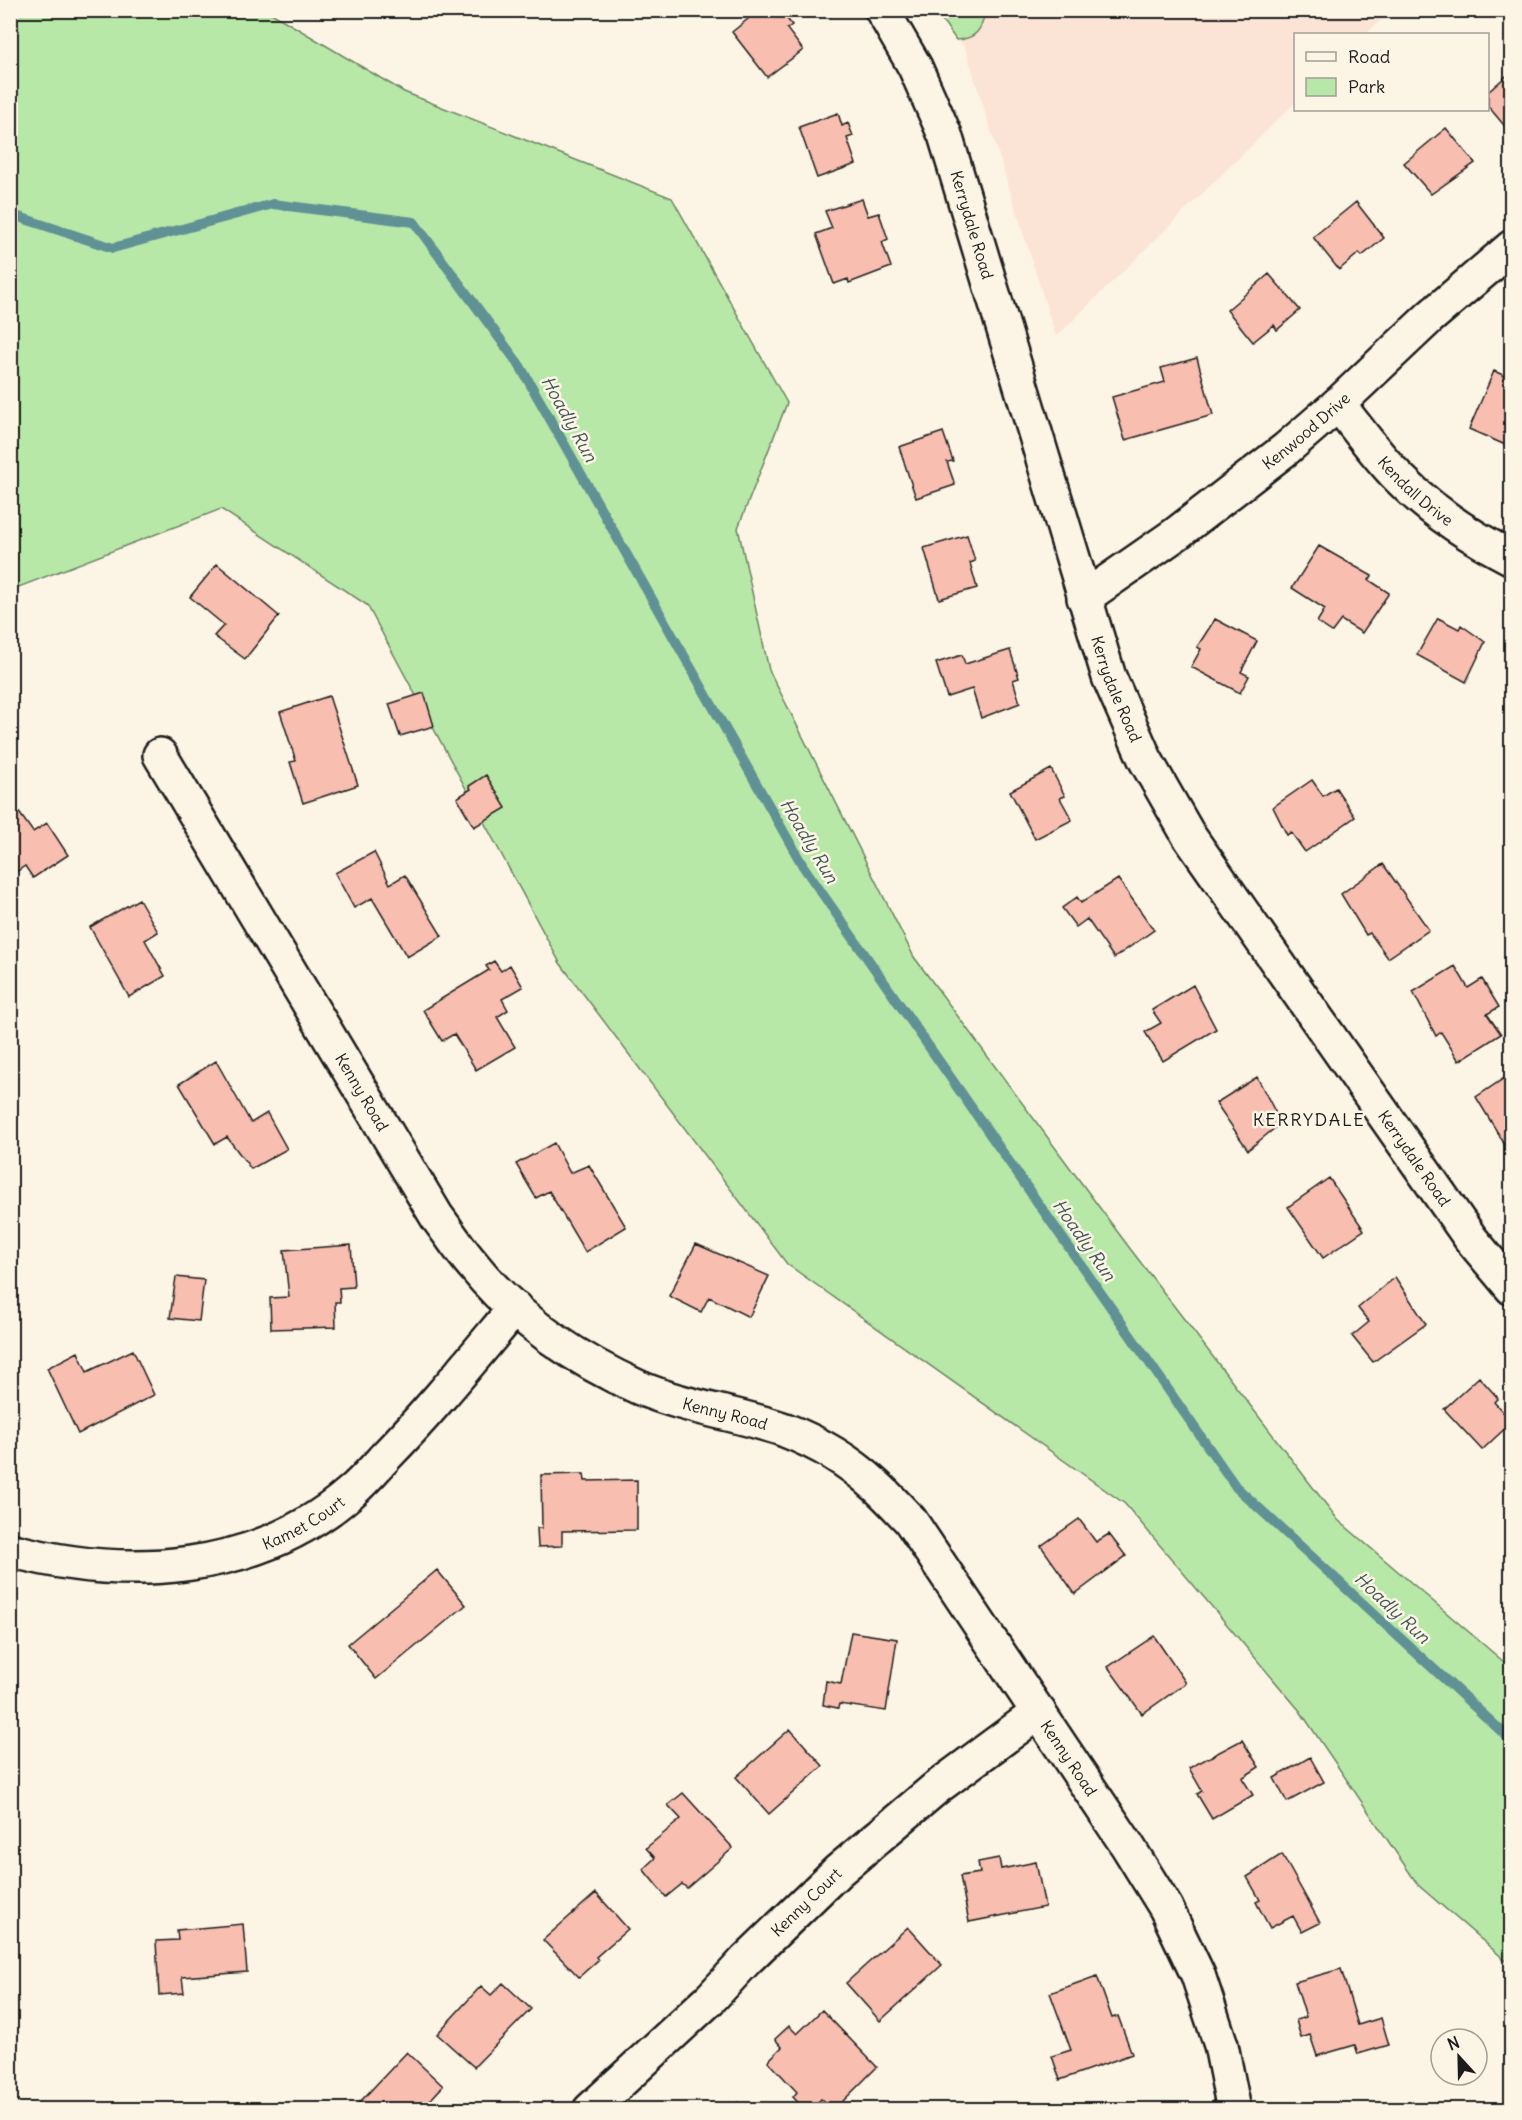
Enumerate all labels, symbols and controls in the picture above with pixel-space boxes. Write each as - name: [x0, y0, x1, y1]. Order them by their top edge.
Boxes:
- legend: [1294, 33, 1489, 111]
- text: Road: [1348, 45, 1391, 68]
- text: Park: [1348, 75, 1385, 98]
- street label: Kerrydale Road: [946, 168, 998, 281]
- water label: Hoadly Run: [536, 372, 603, 466]
- street label: Kenwood Drive: [1258, 388, 1354, 474]
- street label: Kendall Drive: [1374, 452, 1457, 530]
- street label: Kerrydale Road: [1087, 633, 1146, 745]
- water label: Hoadly Run: [775, 794, 844, 888]
- street label: Kenny Road: [331, 1050, 393, 1135]
- street label: Kerrydale Road: [1374, 1106, 1455, 1210]
- district label: KERRYDALE: [1253, 1108, 1365, 1131]
- water label: Hoadly Run: [1048, 1194, 1121, 1286]
- street label: Kenny Road: [680, 1393, 770, 1434]
- street label: Kamet Court: [259, 1491, 349, 1554]
- water label: Hoadly Run: [1350, 1567, 1435, 1649]
- street label: Kenny Road: [1037, 1716, 1101, 1800]
- street label: Kenny Court: [767, 1863, 846, 1941]
- north arrow: [1429, 2027, 1489, 2087]
- text: N: [1445, 2032, 1462, 2054]

